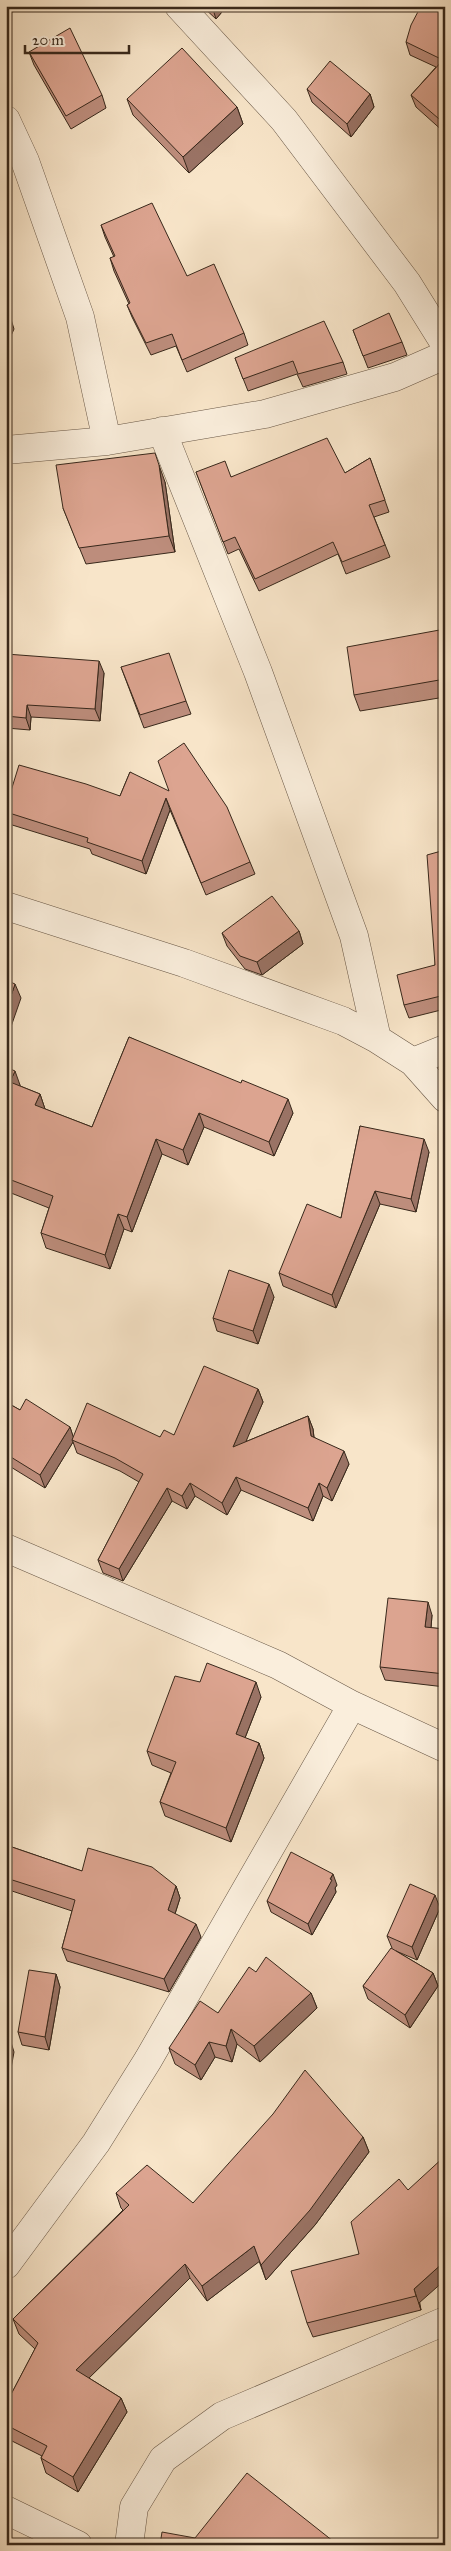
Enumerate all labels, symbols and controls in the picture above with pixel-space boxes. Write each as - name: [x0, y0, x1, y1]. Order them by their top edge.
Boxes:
- scale bar: [25, 22, 129, 54]
- text: 20 m: [32, 31, 64, 49]

